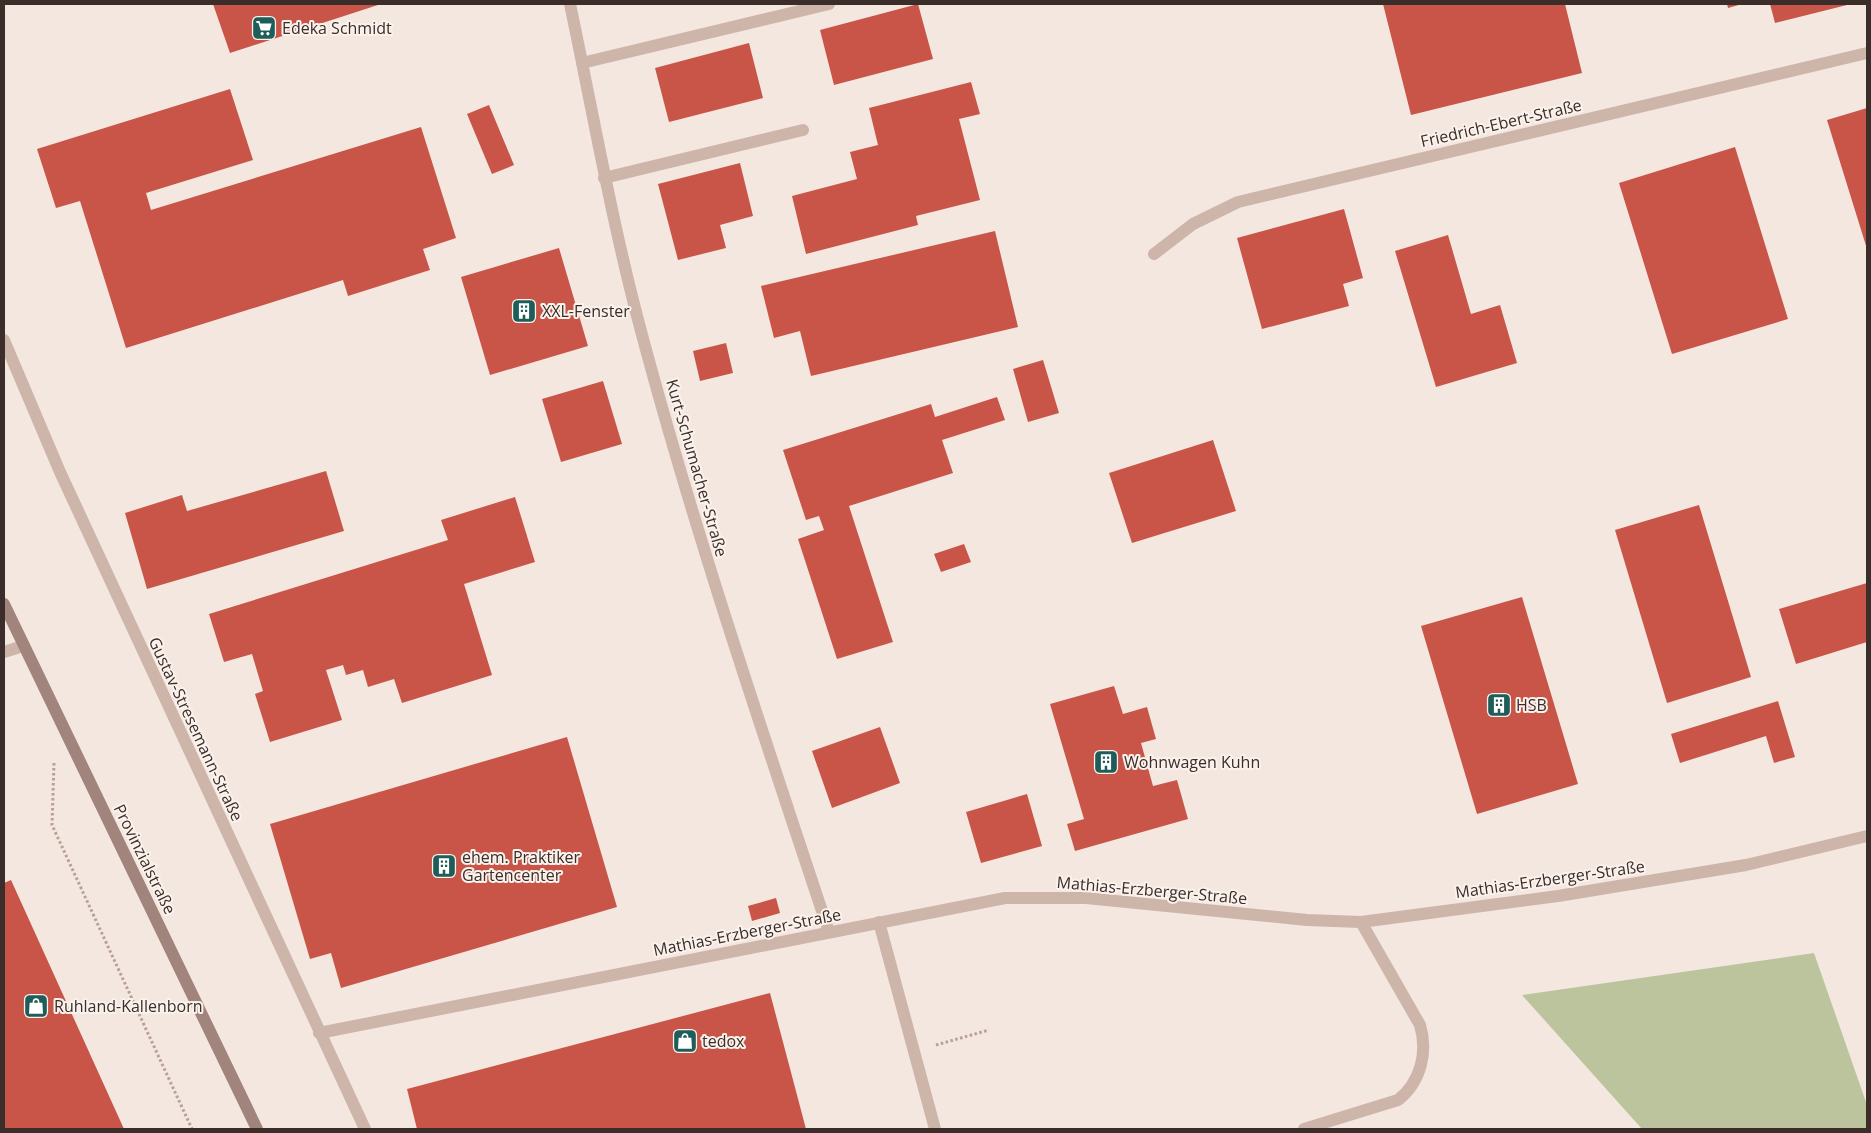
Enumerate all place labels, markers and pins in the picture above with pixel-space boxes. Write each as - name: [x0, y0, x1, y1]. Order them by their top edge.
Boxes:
- supermarket icon: Edeka Schmidt: [251, 15, 277, 41]
- place label: Edeka Schmidt: [282, 17, 392, 39]
- building icon: XXL-Fenster: [511, 298, 537, 324]
- place label: XXL-Fenster: [542, 300, 630, 322]
- building icon: HSB: [1486, 692, 1512, 718]
- place label: HSB: [1516, 694, 1547, 716]
- building icon: Wohnwagen Kuhn: [1093, 749, 1119, 775]
- place label: Wohnwagen Kuhn: [1124, 751, 1260, 773]
- place label: ehem. Praktiker Gartencenter: [462, 846, 581, 886]
- building icon: ehem. Praktiker Gartencenter: [431, 853, 457, 879]
- shop icon: Ruhland-Kallenborn: [23, 993, 49, 1019]
- place label: Ruhland-Kallenborn: [54, 995, 203, 1017]
- shop icon: tedox: [672, 1028, 698, 1054]
- place label: tedox: [702, 1030, 745, 1052]

